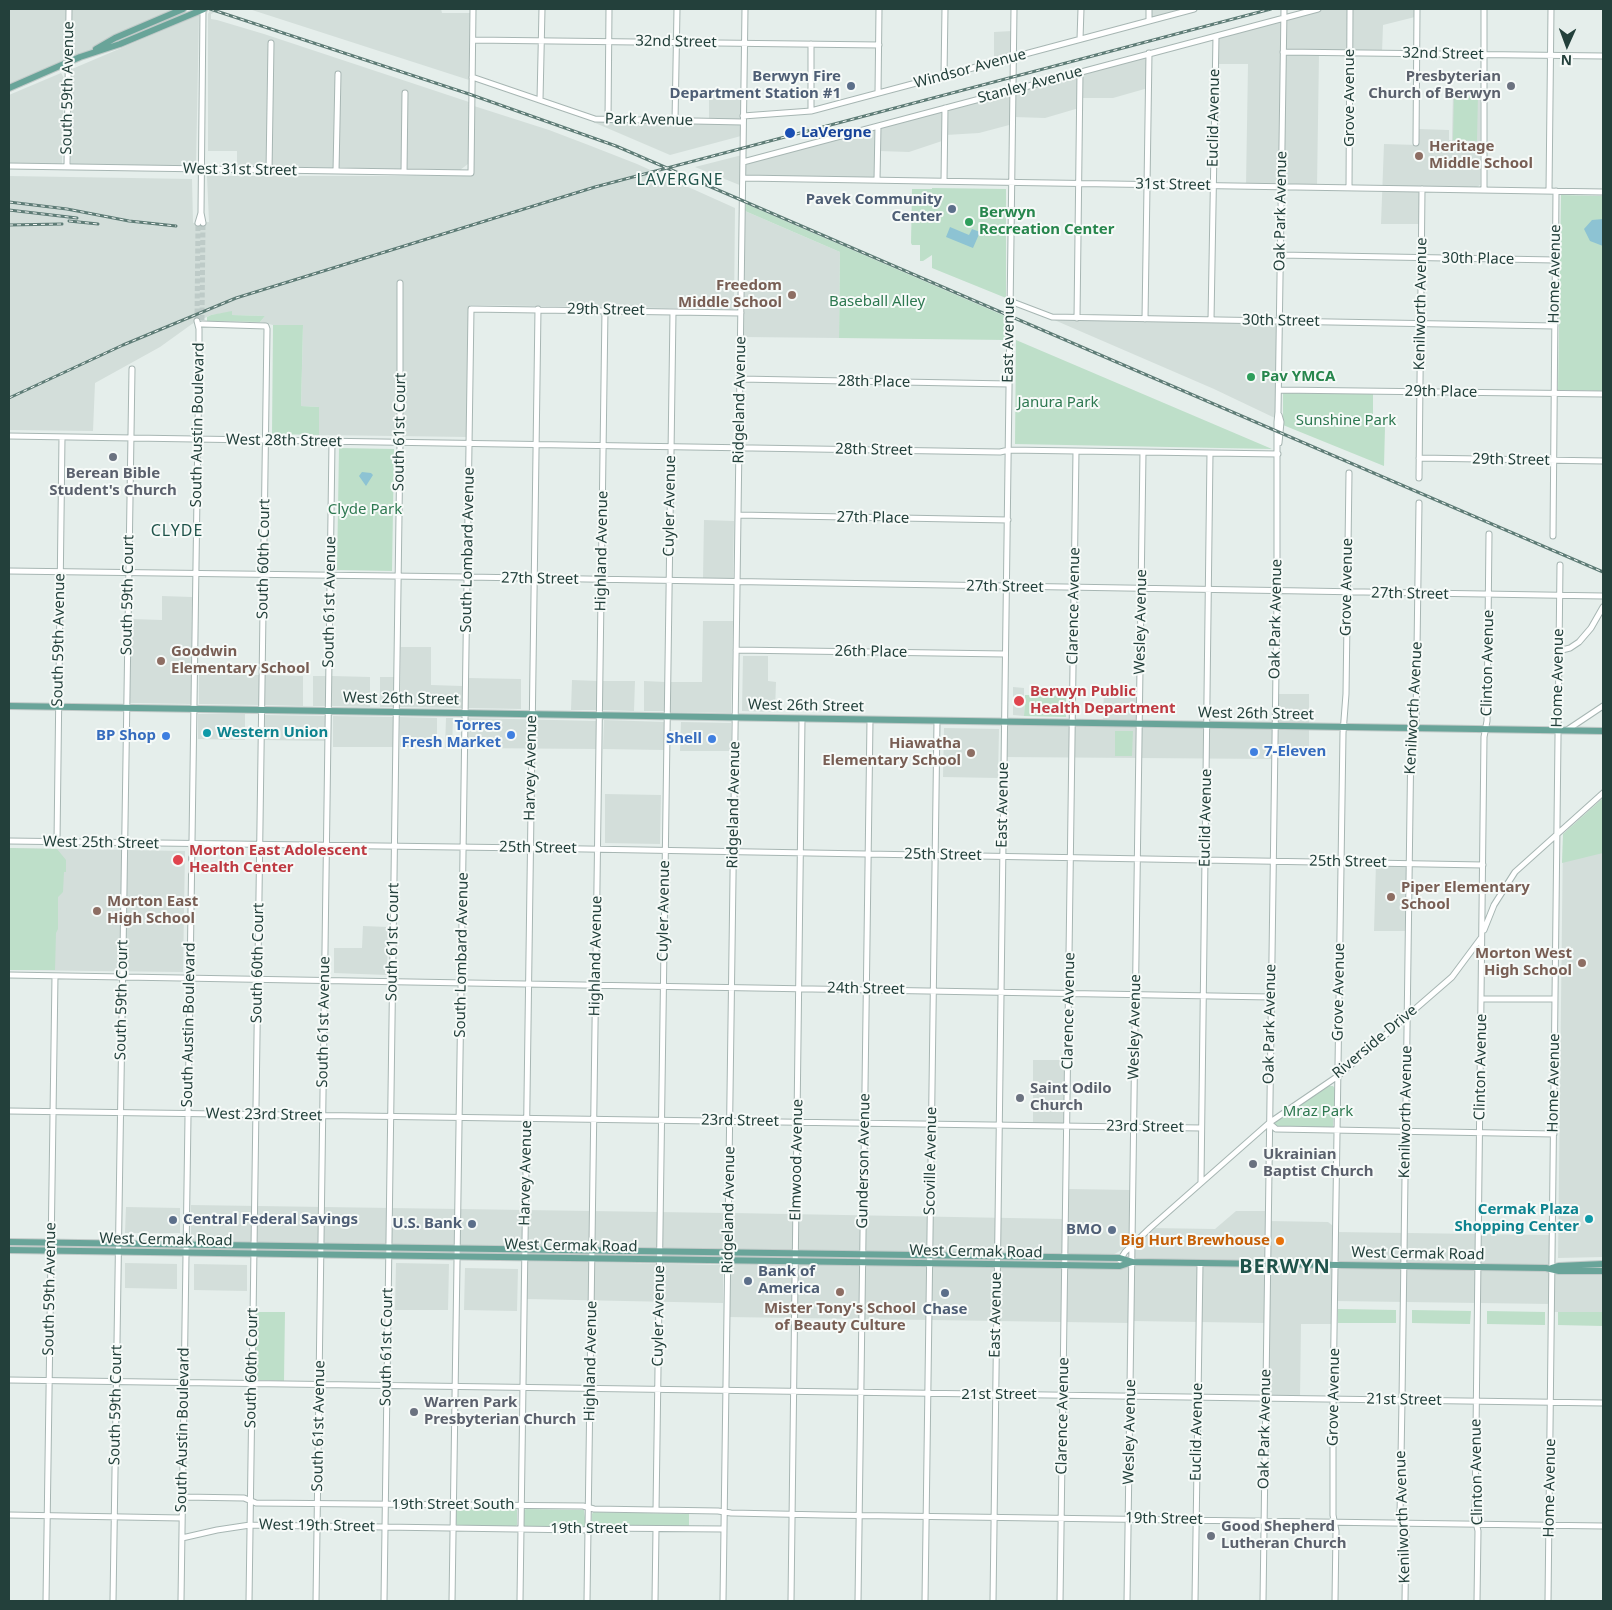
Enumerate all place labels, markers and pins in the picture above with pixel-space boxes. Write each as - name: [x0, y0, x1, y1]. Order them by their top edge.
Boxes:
- place label: Berwyn Fire Department Station #1: [670, 68, 841, 103]
- place label: Presbyterian Church of Berwyn: [1368, 68, 1501, 103]
- marker: Berwyn Fire Department Station #1: [845, 80, 857, 92]
- marker: Presbyterian Church of Berwyn: [1505, 80, 1517, 92]
- place label: LaVergne: [801, 124, 872, 142]
- marker: LaVergne: [783, 126, 797, 140]
- place label: Heritage Middle School: [1429, 138, 1533, 173]
- marker: Heritage Middle School: [1413, 150, 1425, 162]
- place label: Pavek Community Center: [806, 191, 942, 226]
- marker: Pavek Community Center: [946, 203, 958, 215]
- place label: Berwyn Recreation Center: [979, 204, 1114, 239]
- marker: Berwyn Recreation Center: [963, 216, 975, 228]
- place label: Freedom Middle School: [678, 277, 782, 312]
- marker: Freedom Middle School: [786, 289, 798, 301]
- place label: Pav YMCA: [1261, 368, 1335, 386]
- marker: Pav YMCA: [1245, 371, 1257, 383]
- marker: Berean Bible Student's Church: [107, 451, 119, 463]
- place label: Berean Bible Student's Church: [49, 465, 177, 500]
- place label: Goodwin Elementary School: [171, 643, 310, 678]
- marker: Goodwin Elementary School: [155, 655, 167, 667]
- place label: Berwyn Public Health Department: [1030, 683, 1175, 718]
- marker: Berwyn Public Health Department: [1012, 694, 1026, 708]
- place label: Torres Fresh Market: [402, 717, 501, 752]
- place label: Western Union: [217, 724, 328, 742]
- place label: BP Shop: [96, 727, 156, 745]
- marker: Western Union: [201, 727, 213, 739]
- marker: Torres Fresh Market: [505, 729, 517, 741]
- marker: BP Shop: [160, 730, 172, 742]
- place label: Shell: [666, 730, 702, 748]
- marker: Shell: [706, 733, 718, 745]
- place label: Hiawatha Elementary School: [822, 735, 961, 770]
- place label: 7-Eleven: [1264, 743, 1326, 761]
- marker: 7-Eleven: [1248, 746, 1260, 758]
- marker: Hiawatha Elementary School: [965, 747, 977, 759]
- place label: Morton East Adolescent Health Center: [189, 842, 367, 877]
- marker: Morton East Adolescent Health Center: [171, 853, 185, 867]
- place label: Piper Elementary School: [1401, 879, 1530, 914]
- marker: Piper Elementary School: [1385, 891, 1397, 903]
- place label: Morton East High School: [107, 893, 198, 928]
- marker: Morton East High School: [91, 905, 103, 917]
- place label: Morton West High School: [1475, 945, 1572, 980]
- marker: Morton West High School: [1576, 957, 1588, 969]
- place label: Saint Odilo Church: [1030, 1080, 1112, 1115]
- marker: Saint Odilo Church: [1014, 1092, 1026, 1104]
- place label: Ukrainian Baptist Church: [1263, 1146, 1373, 1181]
- marker: Ukrainian Baptist Church: [1247, 1158, 1259, 1170]
- place label: Cermak Plaza Shopping Center: [1455, 1201, 1579, 1236]
- place label: Central Federal Savings: [183, 1211, 358, 1229]
- marker: Cermak Plaza Shopping Center: [1583, 1213, 1595, 1225]
- marker: Central Federal Savings: [167, 1214, 179, 1226]
- place label: U.S. Bank: [392, 1215, 462, 1233]
- marker: U.S. Bank: [466, 1218, 478, 1230]
- place label: BMO: [1066, 1221, 1102, 1239]
- marker: BMO: [1106, 1224, 1118, 1236]
- place label: Big Hurt Brewhouse: [1121, 1232, 1270, 1250]
- marker: Big Hurt Brewhouse: [1274, 1235, 1286, 1247]
- place label: Bank of America: [758, 1263, 820, 1298]
- marker: Bank of America: [742, 1275, 754, 1287]
- marker: Mister Tony's School of Beauty Culture: [834, 1286, 846, 1298]
- marker: Chase: [939, 1287, 951, 1299]
- place label: Mister Tony's School of Beauty Culture: [764, 1300, 916, 1335]
- place label: Chase: [923, 1301, 967, 1319]
- place label: Warren Park Presbyterian Church: [424, 1394, 576, 1429]
- marker: Warren Park Presbyterian Church: [408, 1406, 420, 1418]
- place label: Good Shepherd Lutheran Church: [1221, 1518, 1346, 1553]
- marker: Good Shepherd Lutheran Church: [1205, 1530, 1217, 1542]

